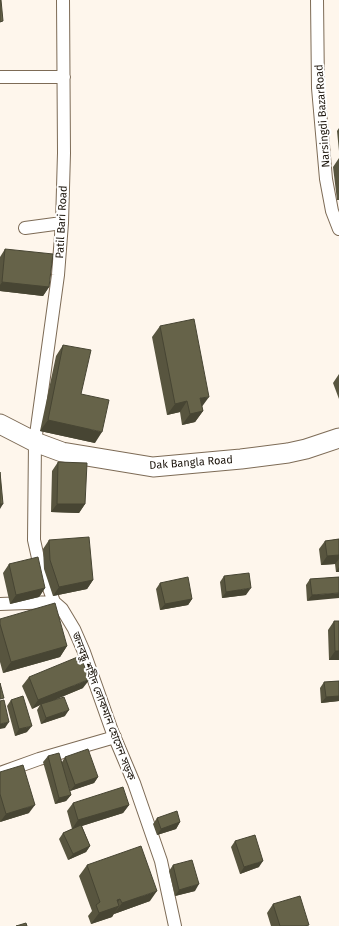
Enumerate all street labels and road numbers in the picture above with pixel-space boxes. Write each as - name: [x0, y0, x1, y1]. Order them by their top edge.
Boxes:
- street label: Narsingdi BazarRoad: [312, 64, 333, 168]
- street label: Patil Bari Road: [53, 185, 70, 259]
- street label: Dak Bangla Road: [149, 453, 233, 472]
- street label: জনবন্ধু শহীদ লোকমান হোসেন সড়ক: [68, 629, 138, 783]

